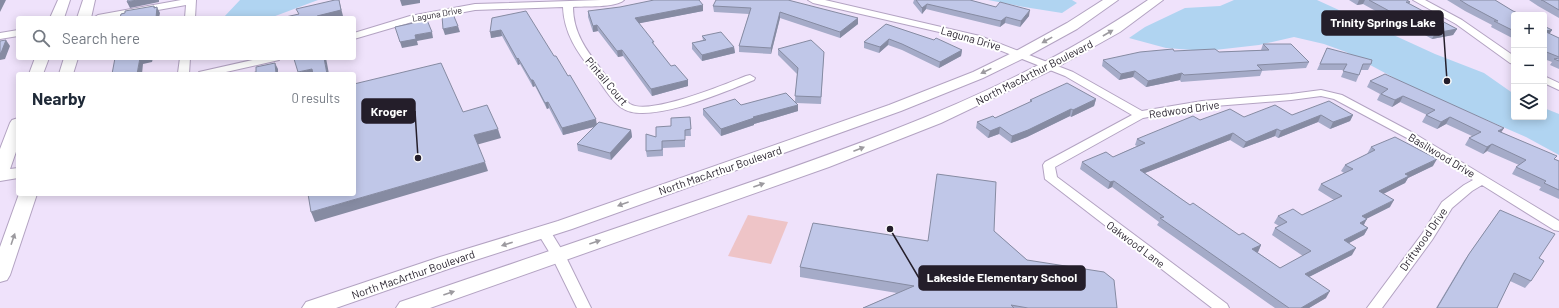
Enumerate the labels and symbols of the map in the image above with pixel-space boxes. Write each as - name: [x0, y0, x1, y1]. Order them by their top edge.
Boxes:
- street label: Laguna Drive: [411, 4, 463, 24]
- callout: Trinity Springs Lake: [1322, 11, 1443, 35]
- text: Trinity Springs Lake: [1330, 15, 1436, 29]
- street label: Laguna Drive: [939, 23, 1003, 53]
- one-way arrow: [1102, 30, 1114, 37]
- street label: North MacArthur Boulevard: [973, 37, 1095, 107]
- one-way arrow: [1041, 37, 1052, 43]
- street label: Pintail Court: [583, 54, 631, 108]
- one-way arrow: [980, 68, 991, 74]
- street label: Redwood Drive: [1148, 98, 1220, 120]
- callout: Kroger: [362, 99, 415, 123]
- text: Kroger: [371, 104, 408, 118]
- street label: Basilwood Drive: [1406, 130, 1478, 180]
- street label: North MacArthur Boulevard: [657, 143, 783, 197]
- one-way arrow: [854, 146, 866, 152]
- one-way arrow: [753, 182, 765, 188]
- one-way arrow: [617, 201, 629, 207]
- street label: Driftwood Drive: [1396, 205, 1450, 273]
- street label: Oakwood Lane: [1104, 218, 1168, 270]
- one-way arrow: [10, 232, 16, 244]
- one-way arrow: [590, 239, 602, 245]
- one-way arrow: [500, 241, 512, 247]
- street label: North MacArthur Boulevard: [350, 247, 476, 301]
- callout: Lakeside Elementary School: [919, 266, 1085, 290]
- text: Lakeside Elementary School: [927, 270, 1077, 284]
- one-way arrow: [443, 290, 455, 296]

